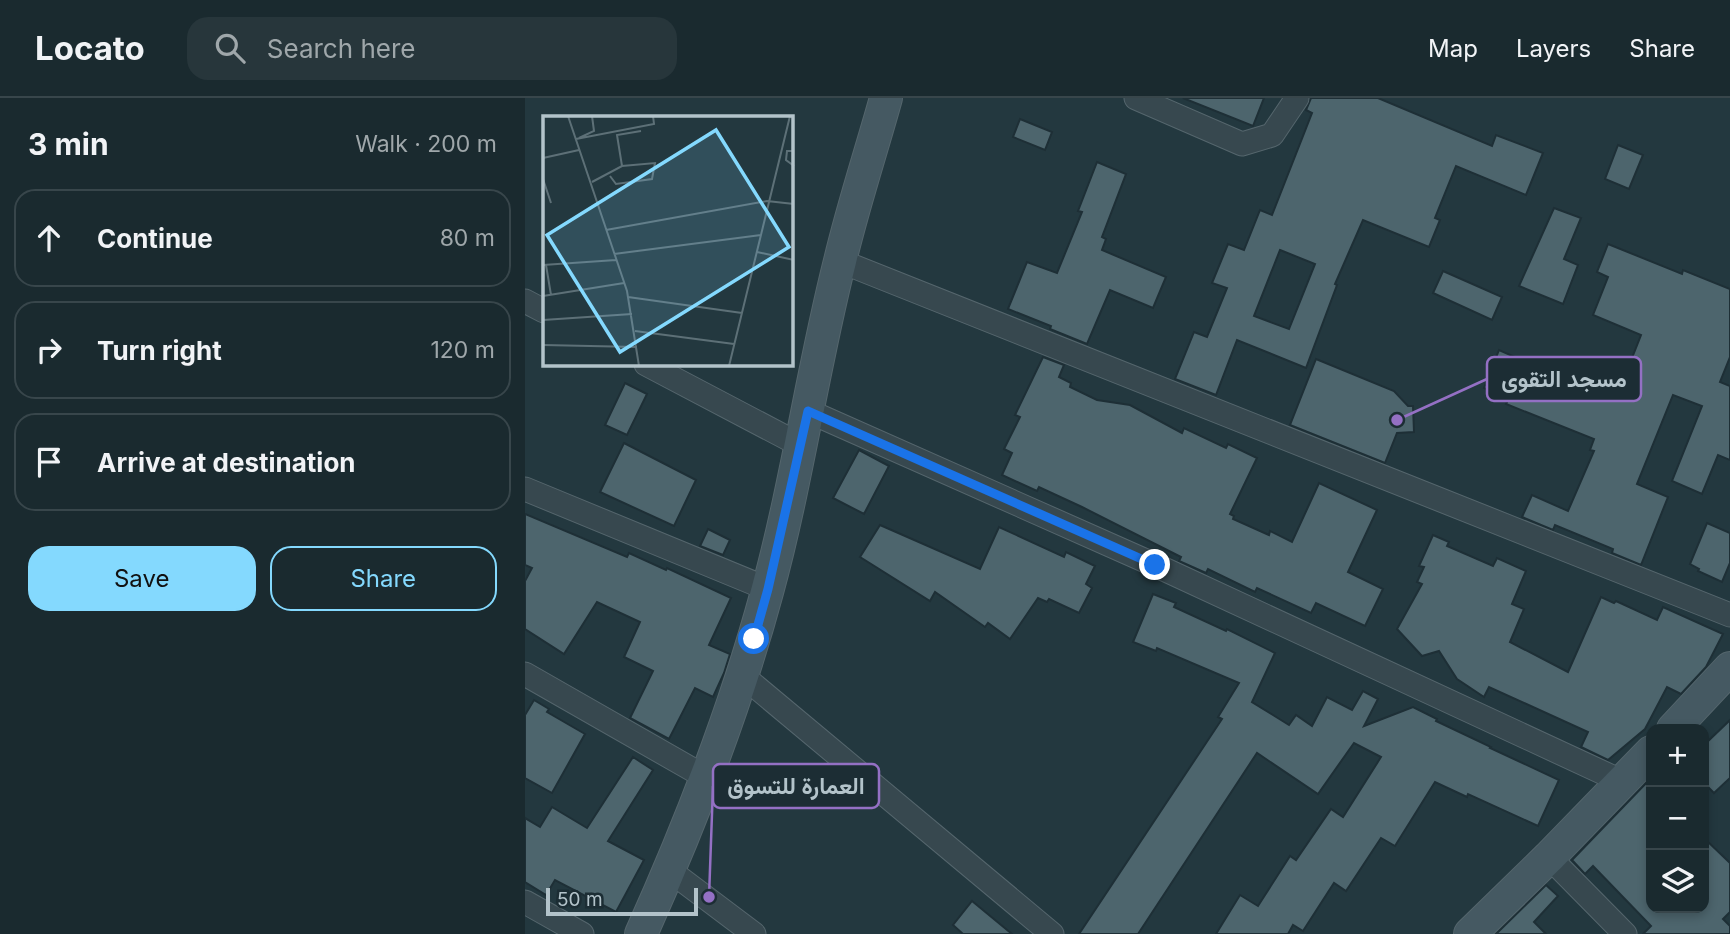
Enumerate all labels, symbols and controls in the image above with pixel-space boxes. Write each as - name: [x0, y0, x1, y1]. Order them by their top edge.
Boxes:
- search box: [187, 17, 677, 80]
- text: Locato: [35, 28, 145, 68]
- icon: search: [211, 29, 249, 67]
- text: Search here: [267, 33, 415, 64]
- text: Map: [1428, 34, 1478, 63]
- text: Layers: [1516, 34, 1591, 63]
- text: Share: [1629, 34, 1695, 63]
- inset map: [543, 116, 793, 366]
- text: 3 min: [28, 126, 109, 162]
- text: Walk · 200 m: [355, 130, 497, 158]
- icon: ahead: [30, 219, 68, 257]
- text: Continue: [97, 223, 213, 254]
- text: 80 m: [440, 224, 495, 252]
- icon: right: [30, 331, 68, 369]
- text: Turn right: [97, 335, 222, 366]
- text: 120 m: [430, 336, 495, 364]
- callout: مسجد التقوى: [1487, 357, 1641, 401]
- text: مسجد التقوى: [1501, 365, 1627, 394]
- icon: arrive: [30, 443, 68, 481]
- text: Arrive at destination: [97, 447, 356, 478]
- button: Save: [28, 546, 256, 611]
- button: Share: [270, 546, 497, 611]
- route end: [1139, 549, 1170, 580]
- route start: [738, 623, 769, 654]
- map controls: [1646, 724, 1709, 913]
- button: +: [1646, 724, 1709, 787]
- callout: العمارة للتسوق: [713, 764, 879, 808]
- text: العمارة للتسوق: [727, 772, 865, 801]
- button: −: [1646, 787, 1709, 850]
- button: layers: [1646, 850, 1709, 913]
- scale bar: [546, 885, 698, 917]
- text: 50 m: [557, 888, 603, 911]

